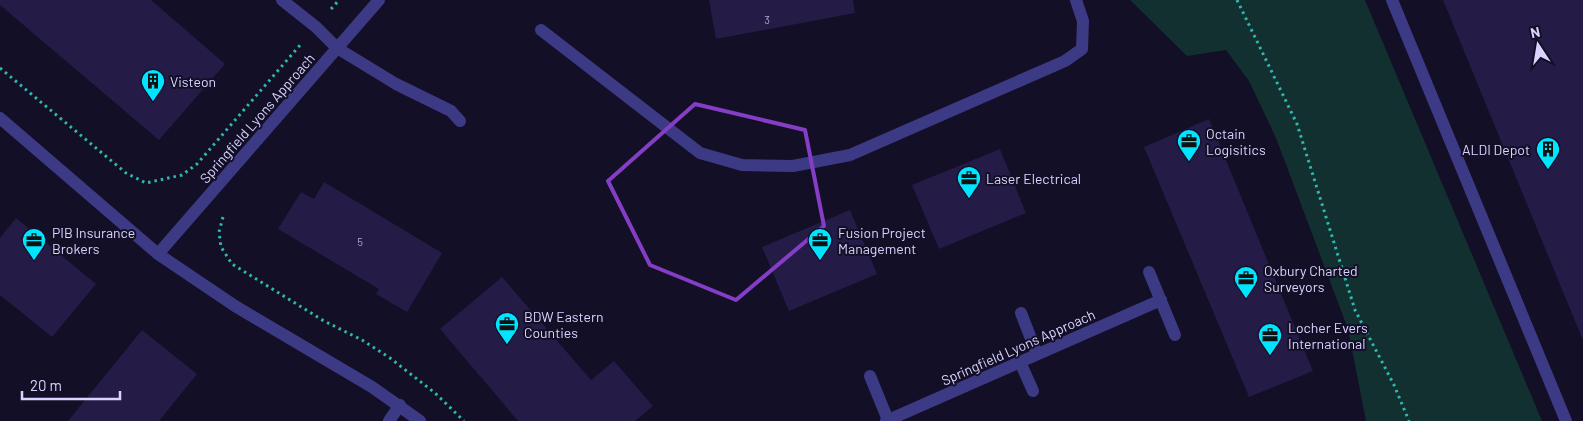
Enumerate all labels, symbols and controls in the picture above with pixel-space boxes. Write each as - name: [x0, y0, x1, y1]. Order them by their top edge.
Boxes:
- house number: 3: [764, 13, 770, 26]
- north arrow: [1513, 20, 1563, 70]
- text: N: [1529, 23, 1542, 41]
- street label: Springfield Lyons Approach: [196, 50, 318, 186]
- building icon: Visteon: [140, 68, 166, 102]
- place label: Visteon: [170, 73, 216, 90]
- place label: Octain Logisitics: [1206, 125, 1266, 158]
- office icon: Octain Logisitics: [1176, 128, 1202, 162]
- building icon: ALDI Depot: [1535, 136, 1561, 170]
- place label: ALDI Depot: [1462, 141, 1530, 158]
- office icon: Laser Electrical: [956, 165, 982, 199]
- place label: Laser Electrical: [986, 170, 1081, 187]
- place label: PIB Insurance Brokers: [52, 224, 135, 257]
- place label: Fusion Project Management: [838, 224, 926, 257]
- office icon: PIB Insurance Brokers: [21, 227, 47, 261]
- office icon: Fusion Project Management: [807, 227, 833, 261]
- house number: 5: [357, 235, 363, 248]
- place label: Oxbury Charted Surveyors: [1264, 262, 1358, 295]
- office icon: Oxbury Charted Surveyors: [1233, 265, 1259, 299]
- street label: Springfield Lyons Approach: [938, 305, 1098, 389]
- place label: BDW Eastern Counties: [524, 308, 604, 341]
- office icon: BDW Eastern Counties: [494, 311, 520, 345]
- place label: Locher Evers International: [1288, 319, 1368, 352]
- office icon: Locher Evers International: [1257, 322, 1283, 356]
- scale bar: [22, 368, 120, 400]
- text: 20 m: [30, 376, 62, 394]

